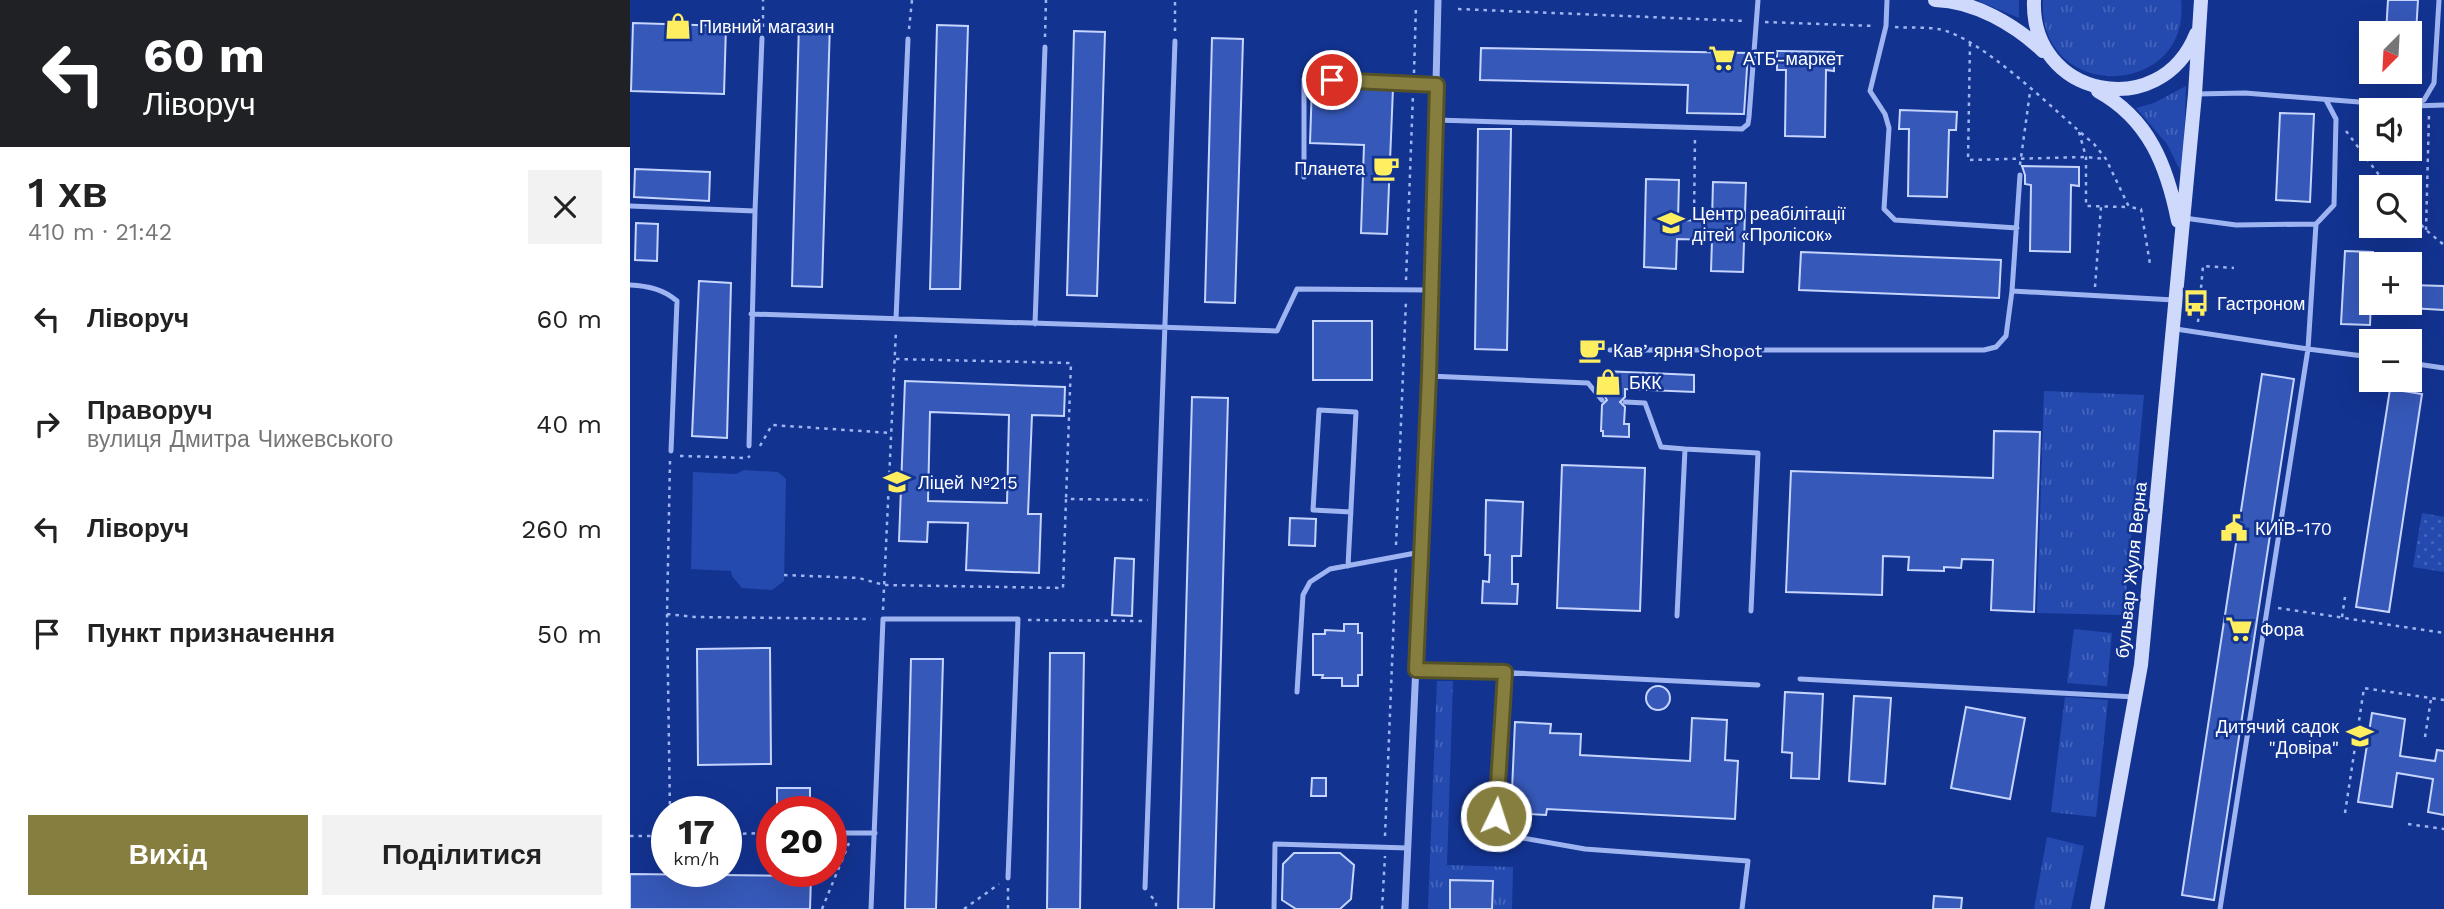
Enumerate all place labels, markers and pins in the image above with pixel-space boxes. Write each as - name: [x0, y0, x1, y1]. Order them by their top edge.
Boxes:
- shop icon: Пивний магазин: [663, 11, 693, 41]
- place label: Пивний магазин: [699, 16, 834, 37]
- supermarket icon: АТБ-маркет: [1707, 43, 1737, 73]
- place label: АТБ-маркет: [1743, 48, 1844, 69]
- pin: [1302, 50, 1362, 110]
- cafe icon: Планета: [1371, 153, 1401, 183]
- place label: Планета: [1294, 158, 1366, 179]
- place label: Центр реабілітації дітей «Пролісок»: [1692, 203, 1846, 245]
- school or university icon: Центр реабілітації дітей «Пролісок»: [1656, 208, 1686, 238]
- bus stop icon: Гастроном: [2181, 288, 2211, 318]
- place label: Гастроном: [2217, 293, 2305, 314]
- cafe icon: Кавʼярня Shopot: [1577, 335, 1607, 365]
- place label: Кавʼярня Shopot: [1613, 340, 1763, 361]
- shop icon: БКК: [1593, 367, 1623, 397]
- place label: БКК: [1629, 372, 1662, 393]
- school or university icon: Ліцей №215: [882, 467, 912, 497]
- place label: Ліцей №215: [918, 472, 1018, 493]
- public building icon: КИЇВ-170: [2219, 513, 2249, 543]
- place label: КИЇВ-170: [2255, 518, 2332, 539]
- supermarket icon: Фора: [2224, 614, 2254, 644]
- place label: Фора: [2260, 619, 2305, 640]
- place label: Дитячий садок "Довіра": [2216, 716, 2339, 758]
- school or university icon: Дитячий садок "Довіра": [2345, 721, 2375, 751]

